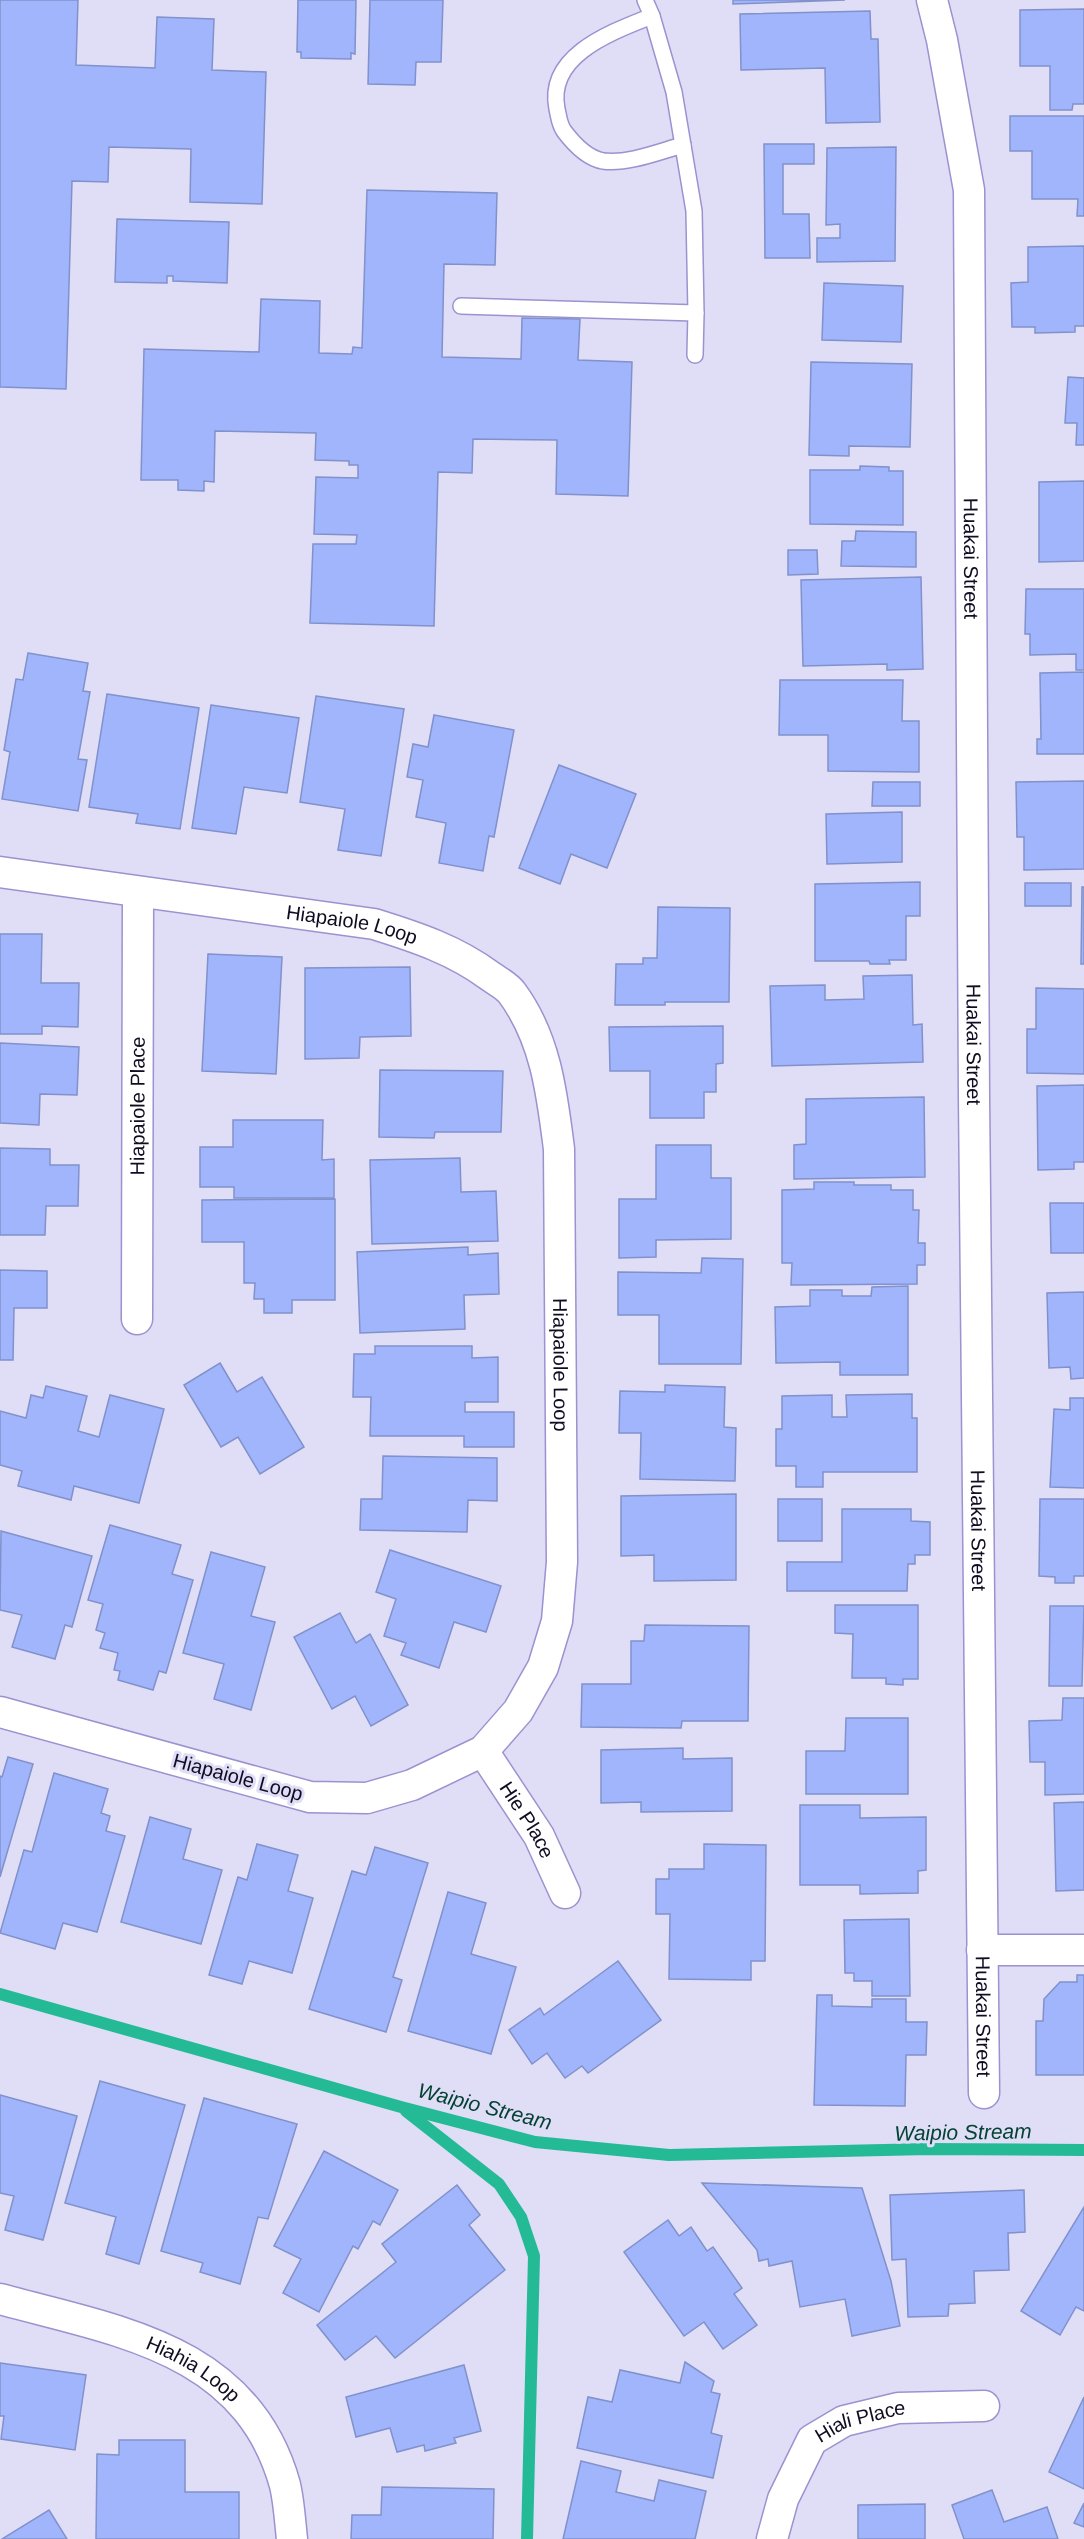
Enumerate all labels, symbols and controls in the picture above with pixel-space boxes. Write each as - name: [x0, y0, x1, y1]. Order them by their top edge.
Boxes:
- street label: Huakai Street: [960, 498, 982, 619]
- street label: Hiapaiole Loop: [285, 901, 421, 949]
- street label: Huakai Street: [962, 984, 985, 1106]
- street label: Hiapaiole Place: [126, 1036, 149, 1176]
- street label: Hiapaiole Loop: [549, 1298, 572, 1432]
- street label: Huakai Street: [967, 1470, 990, 1591]
- street label: Hiapaiole Loop: [171, 1749, 305, 1805]
- street label: Hie Place: [495, 1778, 559, 1862]
- street label: Huakai Street: [972, 1956, 995, 2077]
- water label: Waipio Stream: [416, 2078, 554, 2134]
- water label: Waipio Stream: [894, 2119, 1032, 2145]
- street label: Hiahia Loop: [143, 2332, 245, 2406]
- street label: Hiali Place: [811, 2397, 906, 2447]

